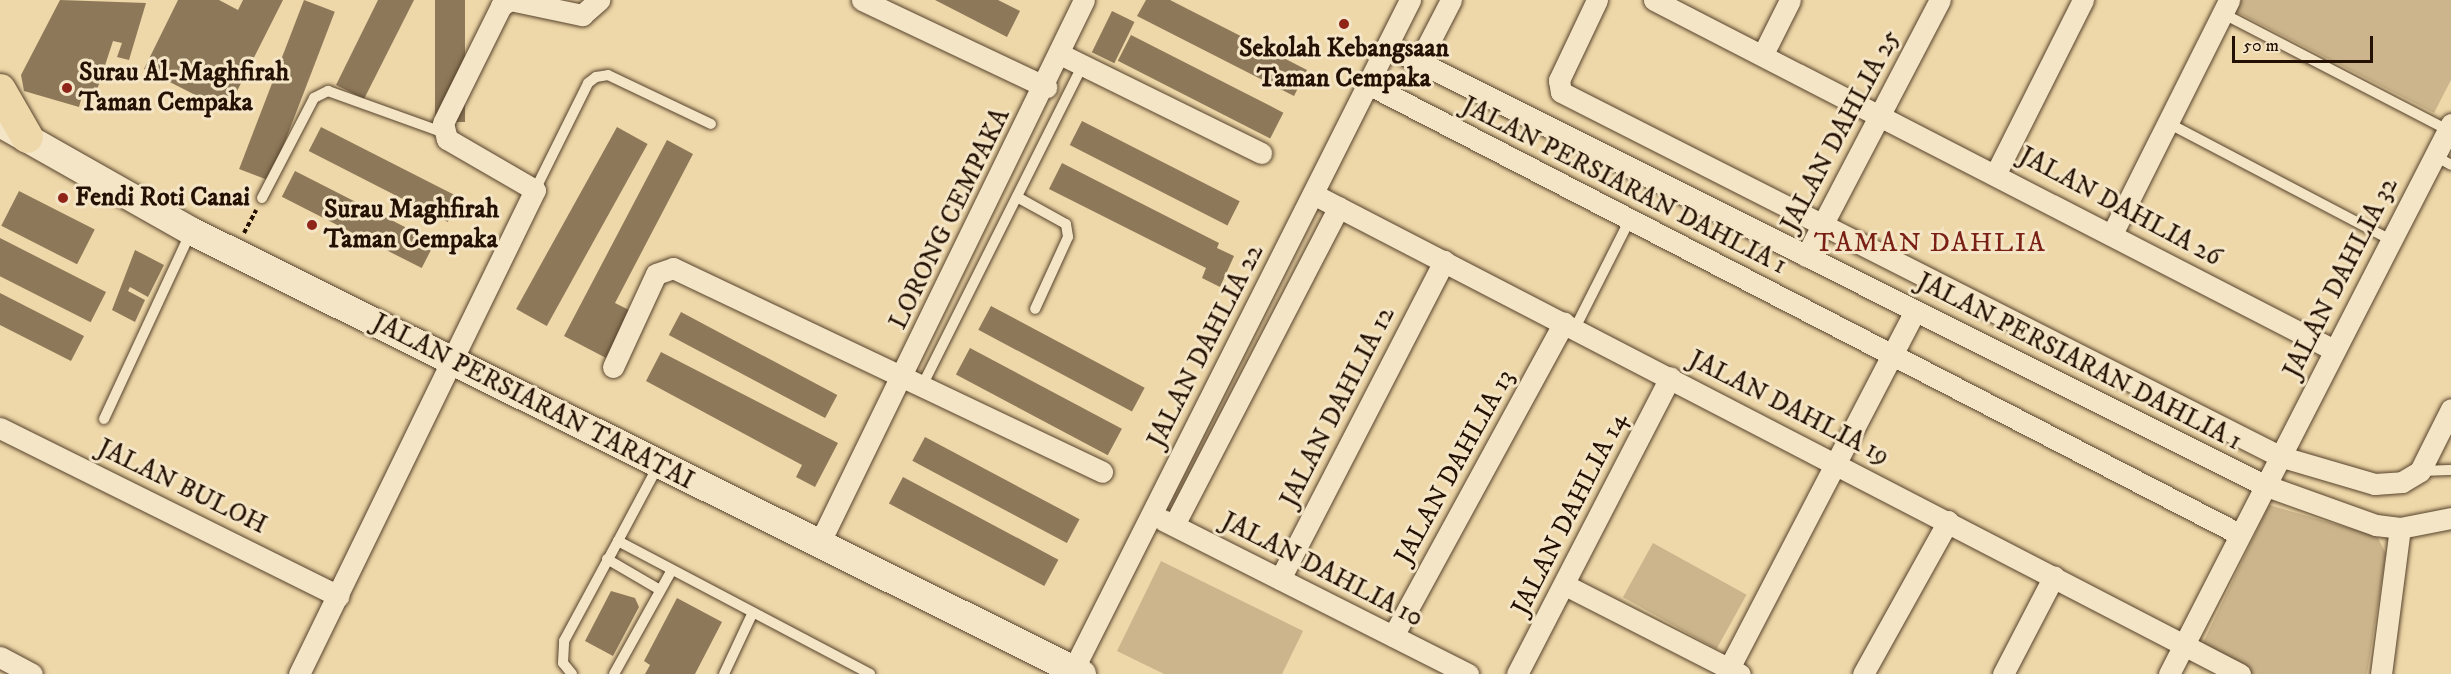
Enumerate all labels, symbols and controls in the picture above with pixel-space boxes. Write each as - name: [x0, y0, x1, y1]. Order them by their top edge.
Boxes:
- marker: Sekolah Kebangsaan Taman Cempaka: [1337, 17, 1351, 31]
- scale bar: [2235, 24, 2376, 62]
- street label: JALAN DAHLIA 25: [1775, 25, 1907, 237]
- place label: Sekolah Kebangsaan Taman Cempaka: [1239, 33, 1449, 94]
- text: 50 m: [2243, 35, 2279, 57]
- place label: Surau Al-Maghfirah Taman Cempaka: [79, 57, 289, 118]
- marker: Surau Al-Maghfirah Taman Cempaka: [60, 81, 74, 95]
- street label: JALAN PERSIARAN DAHLIA 1: [1456, 90, 1792, 282]
- street label: LORONG CEMPAKA: [883, 103, 1017, 335]
- street label: JALAN DAHLIA 26: [2014, 141, 2226, 273]
- street label: JALAN DAHLIA 32: [2277, 173, 2405, 383]
- place label: Fendi Roti Canai: [75, 182, 250, 214]
- marker: Fendi Roti Canai: [56, 191, 70, 205]
- place label: Surau Maghfirah Taman Cempaka: [324, 194, 499, 255]
- marker: Surau Maghfirah Taman Cempaka: [305, 218, 319, 232]
- district label: TAMAN DAHLIA: [1814, 228, 2046, 260]
- street label: JALAN DAHLIA 22: [1141, 239, 1271, 453]
- street label: JALAN PERSIARAN DAHLIA 1: [1911, 266, 2247, 458]
- street label: JALAN DAHLIA 12: [1274, 302, 1402, 512]
- street label: JALAN PERSIARAN TARATAI: [367, 307, 699, 497]
- street label: JALAN DAHLIA 19: [1684, 344, 1894, 472]
- street label: JALAN DAHLIA 13: [1389, 364, 1521, 570]
- street label: JALAN DAHLIA 14: [1506, 408, 1634, 620]
- street label: JALAN BULOH: [92, 433, 272, 541]
- street label: JALAN DAHLIA 10: [1216, 506, 1428, 634]

